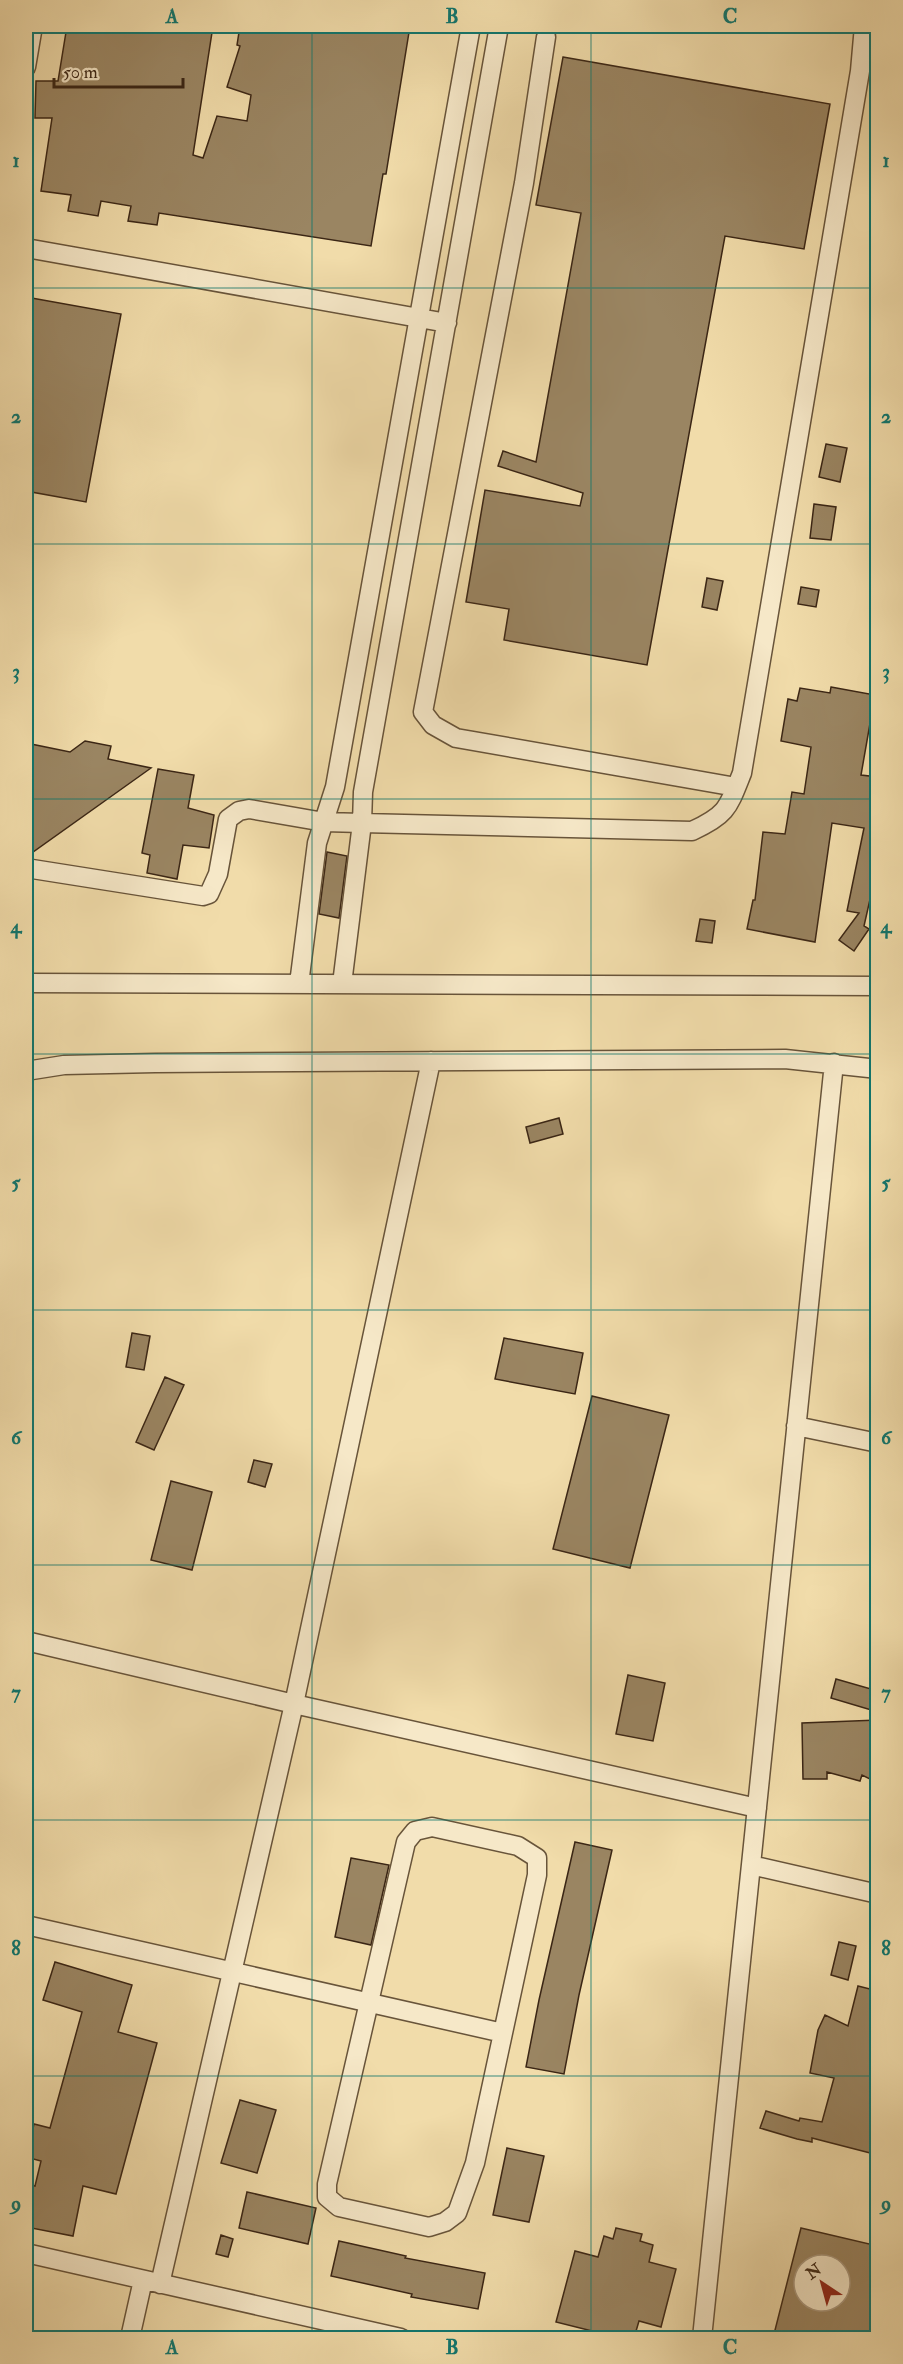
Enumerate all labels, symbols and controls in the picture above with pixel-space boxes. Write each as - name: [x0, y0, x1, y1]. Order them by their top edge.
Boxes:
- text: A: [165, 4, 179, 29]
- text: B: [445, 4, 459, 29]
- text: C: [723, 4, 737, 29]
- scale bar: [54, 51, 183, 89]
- text: 50 m: [63, 61, 98, 84]
- text: 1: [12, 148, 20, 173]
- text: 1: [882, 148, 890, 173]
- text: 2: [11, 404, 21, 429]
- text: 2: [881, 404, 891, 429]
- text: 3: [12, 659, 20, 684]
- text: 3: [882, 659, 890, 684]
- text: 4: [10, 914, 23, 939]
- text: 4: [880, 914, 893, 939]
- text: 5: [12, 1170, 22, 1195]
- text: 5: [882, 1170, 892, 1195]
- text: 6: [11, 1425, 23, 1450]
- text: 6: [881, 1425, 893, 1450]
- text: 7: [11, 1680, 21, 1705]
- text: 7: [881, 1680, 891, 1705]
- text: 8: [11, 1936, 21, 1961]
- text: 8: [881, 1936, 891, 1961]
- text: 9: [9, 2191, 21, 2216]
- text: 9: [879, 2191, 891, 2216]
- north arrow: [792, 2253, 852, 2313]
- text: N: [801, 2259, 826, 2285]
- text: A: [165, 2335, 179, 2360]
- text: B: [445, 2335, 459, 2360]
- text: C: [723, 2335, 737, 2360]

